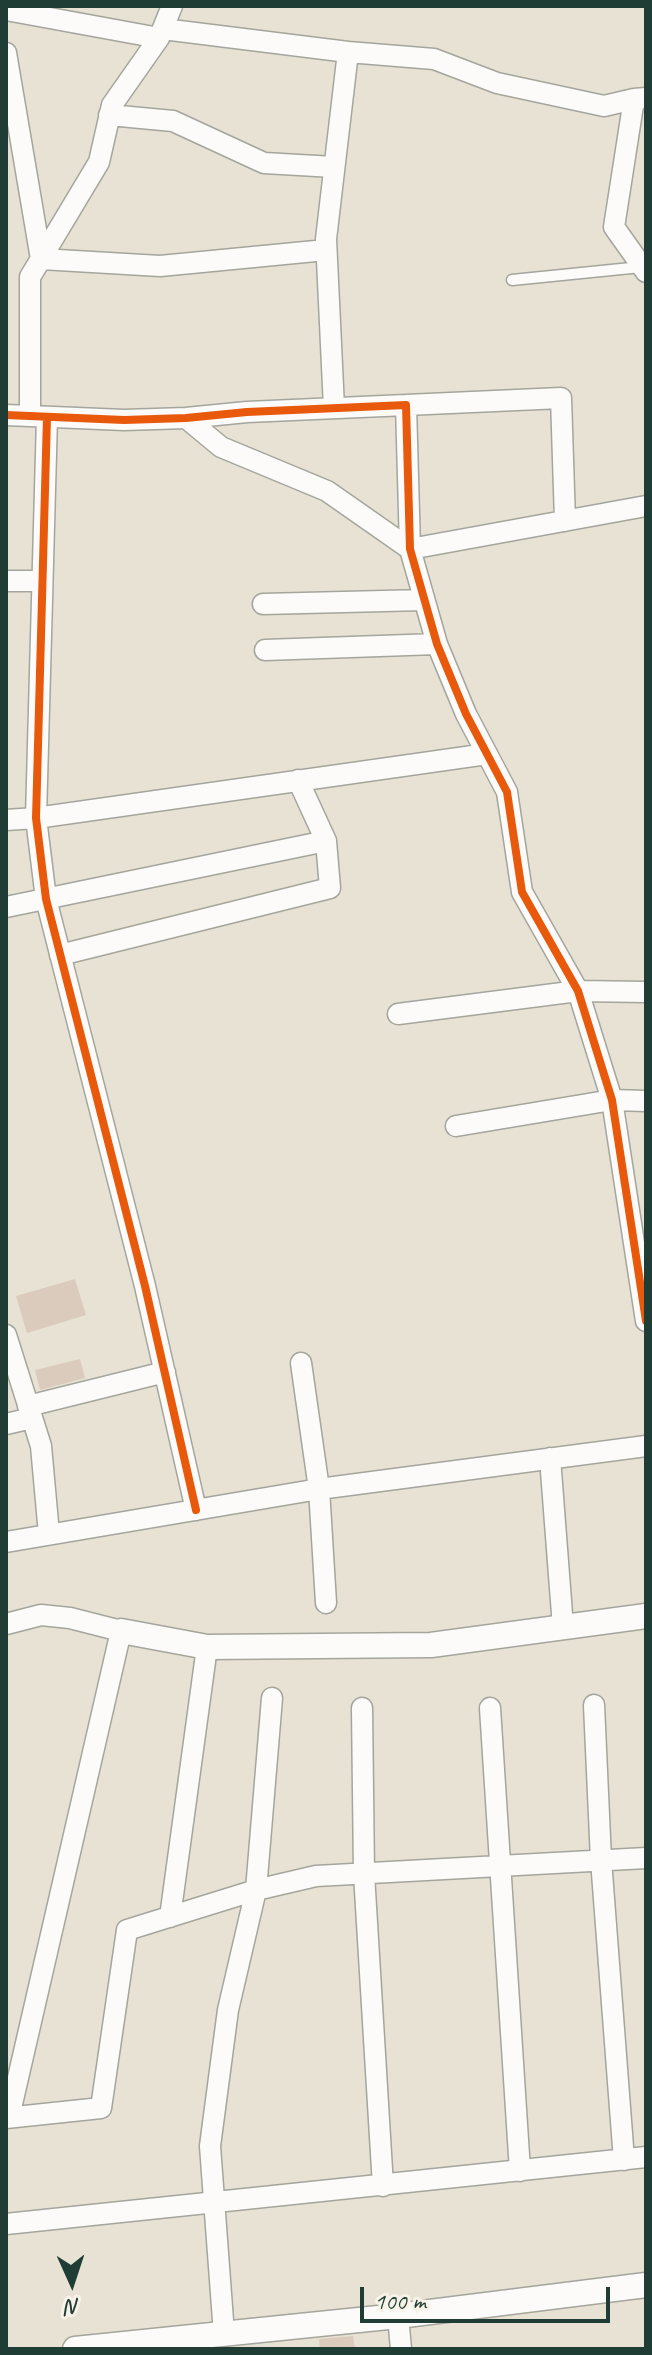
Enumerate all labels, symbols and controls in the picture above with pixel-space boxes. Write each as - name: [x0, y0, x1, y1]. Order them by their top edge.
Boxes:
- north arrow: [32, 2243, 112, 2323]
- scale bar: [364, 2271, 614, 2321]
- text: 100 m: [374, 2286, 426, 2316]
- text: N: [66, 2293, 81, 2321]

